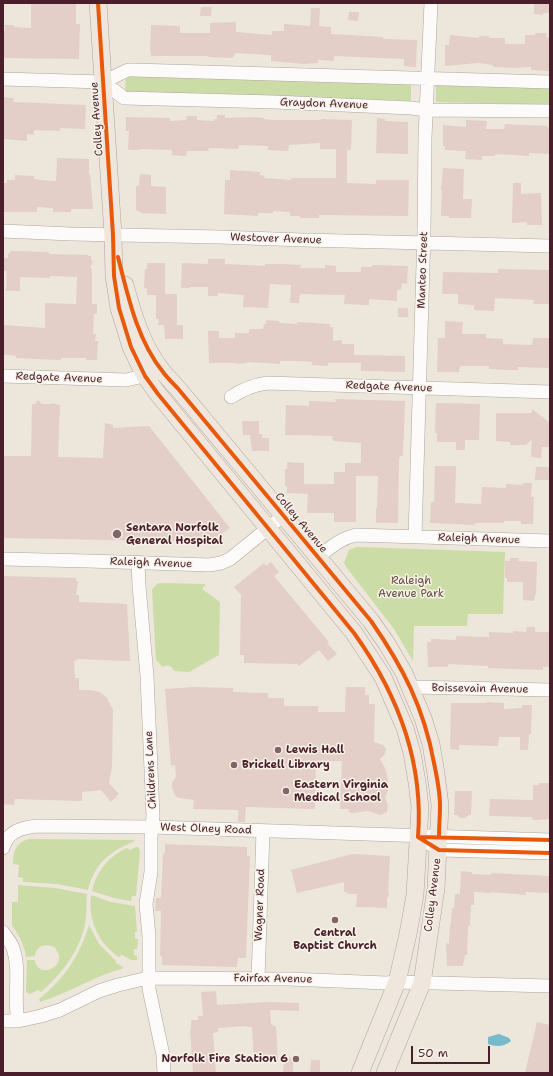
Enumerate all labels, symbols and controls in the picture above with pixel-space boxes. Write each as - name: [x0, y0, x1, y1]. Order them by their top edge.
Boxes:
- street label: Colley Avenue: [88, 81, 106, 157]
- street label: Graydon Avenue: [280, 96, 368, 112]
- street label: Westover Avenue: [230, 231, 322, 247]
- street label: Manteo Street: [415, 231, 431, 309]
- street label: Redgate Avenue: [15, 370, 103, 386]
- street label: Redgate Avenue: [345, 379, 433, 395]
- street label: Colley Avenue: [272, 490, 330, 556]
- place label: Sentara Norfolk General Hospital: [126, 521, 223, 547]
- marker: Sentara Norfolk General Hospital: [111, 528, 123, 540]
- street label: Raleigh Avenue: [438, 531, 520, 547]
- street label: Raleigh Avenue: [110, 555, 192, 571]
- park label: Raleigh Avenue Park: [378, 574, 444, 600]
- street label: Boissevain Avenue: [431, 682, 529, 696]
- street label: Childrens Lane: [142, 730, 160, 810]
- place label: Lewis Hall: [286, 743, 344, 757]
- marker: Lewis Hall: [273, 745, 283, 755]
- place label: Brickell Library: [242, 758, 330, 772]
- marker: Brickell Library: [229, 760, 239, 770]
- place label: Eastern Virginia Medical School: [294, 778, 388, 804]
- marker: Eastern Virginia Medical School: [281, 786, 291, 796]
- street label: West Olney Road: [160, 821, 252, 837]
- street label: Colley Avenue: [422, 857, 444, 933]
- street label: Wagner Road: [252, 868, 268, 942]
- marker: Central Baptist Church: [330, 915, 340, 925]
- place label: Central Baptist Church: [293, 926, 377, 952]
- street label: Fairfax Avenue: [233, 972, 313, 986]
- scale bar: [413, 1038, 492, 1064]
- text: 50 m: [418, 1045, 448, 1061]
- place label: Norfolk Fire Station 6: [161, 1052, 288, 1066]
- marker: Norfolk Fire Station 6: [291, 1054, 301, 1064]

